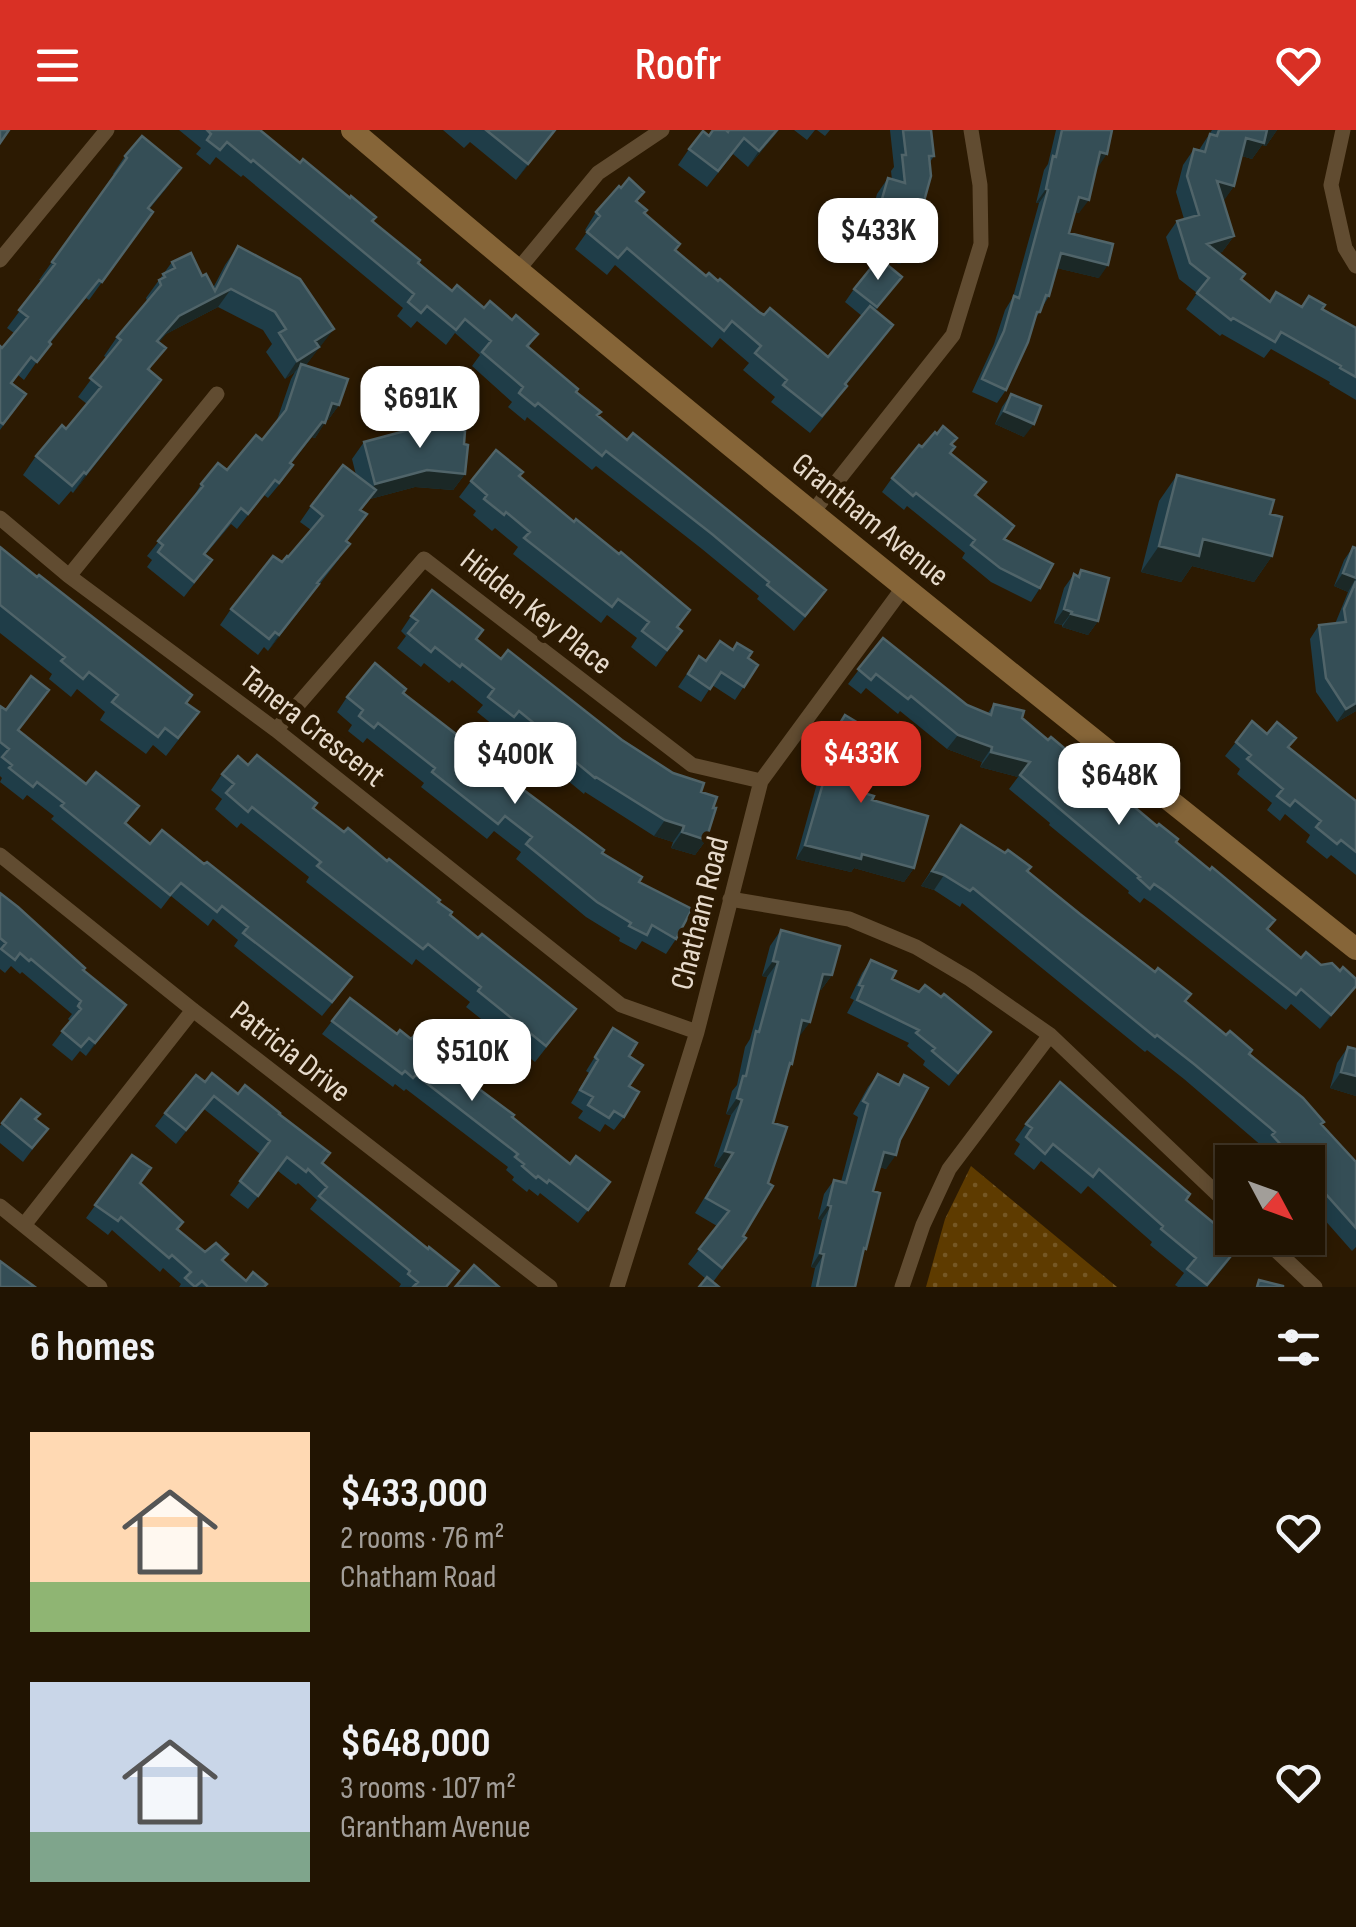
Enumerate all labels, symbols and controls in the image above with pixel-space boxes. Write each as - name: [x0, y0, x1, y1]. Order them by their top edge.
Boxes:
- icon: menu: [30, 38, 85, 93]
- text: Roofr: [635, 38, 721, 93]
- icon: heart: [1271, 38, 1326, 93]
- pin: $433K: [808, 198, 948, 283]
- text: $433K: [840, 211, 916, 250]
- pin: $691K: [350, 366, 490, 451]
- text: $691K: [382, 379, 458, 418]
- street label: Grantham Avenue: [784, 445, 956, 595]
- street label: Hidden Key Place: [452, 541, 620, 684]
- street label: Tanera Crescent: [232, 658, 392, 796]
- pin: $433K: [791, 721, 931, 806]
- pin: $400K: [445, 722, 585, 807]
- text: $433K: [823, 734, 899, 773]
- text: $400K: [476, 735, 554, 774]
- pin: $648K: [1049, 743, 1189, 828]
- text: $648K: [1080, 756, 1158, 795]
- street label: Chatham Road: [663, 833, 738, 994]
- street label: Patricia Drive: [222, 993, 358, 1111]
- pin: $510K: [402, 1019, 542, 1104]
- text: $510K: [435, 1032, 509, 1071]
- north arrow: [1215, 1145, 1325, 1255]
- map controls: [1215, 1145, 1325, 1255]
- icon: filters: [1271, 1320, 1326, 1375]
- text: 6 homes: [30, 1322, 155, 1373]
- text: $433,000: [340, 1468, 488, 1519]
- icon: home: [110, 1472, 230, 1592]
- icon: heart: [1271, 1505, 1326, 1560]
- text: 2 rooms · 76 m²: [340, 1519, 504, 1558]
- text: Chatham Road: [340, 1558, 496, 1597]
- text: $648,000: [340, 1718, 490, 1769]
- icon: home: [110, 1722, 230, 1842]
- icon: heart: [1271, 1755, 1326, 1810]
- text: 3 rooms · 107 m²: [340, 1769, 516, 1808]
- text: Grantham Avenue: [340, 1808, 531, 1847]

